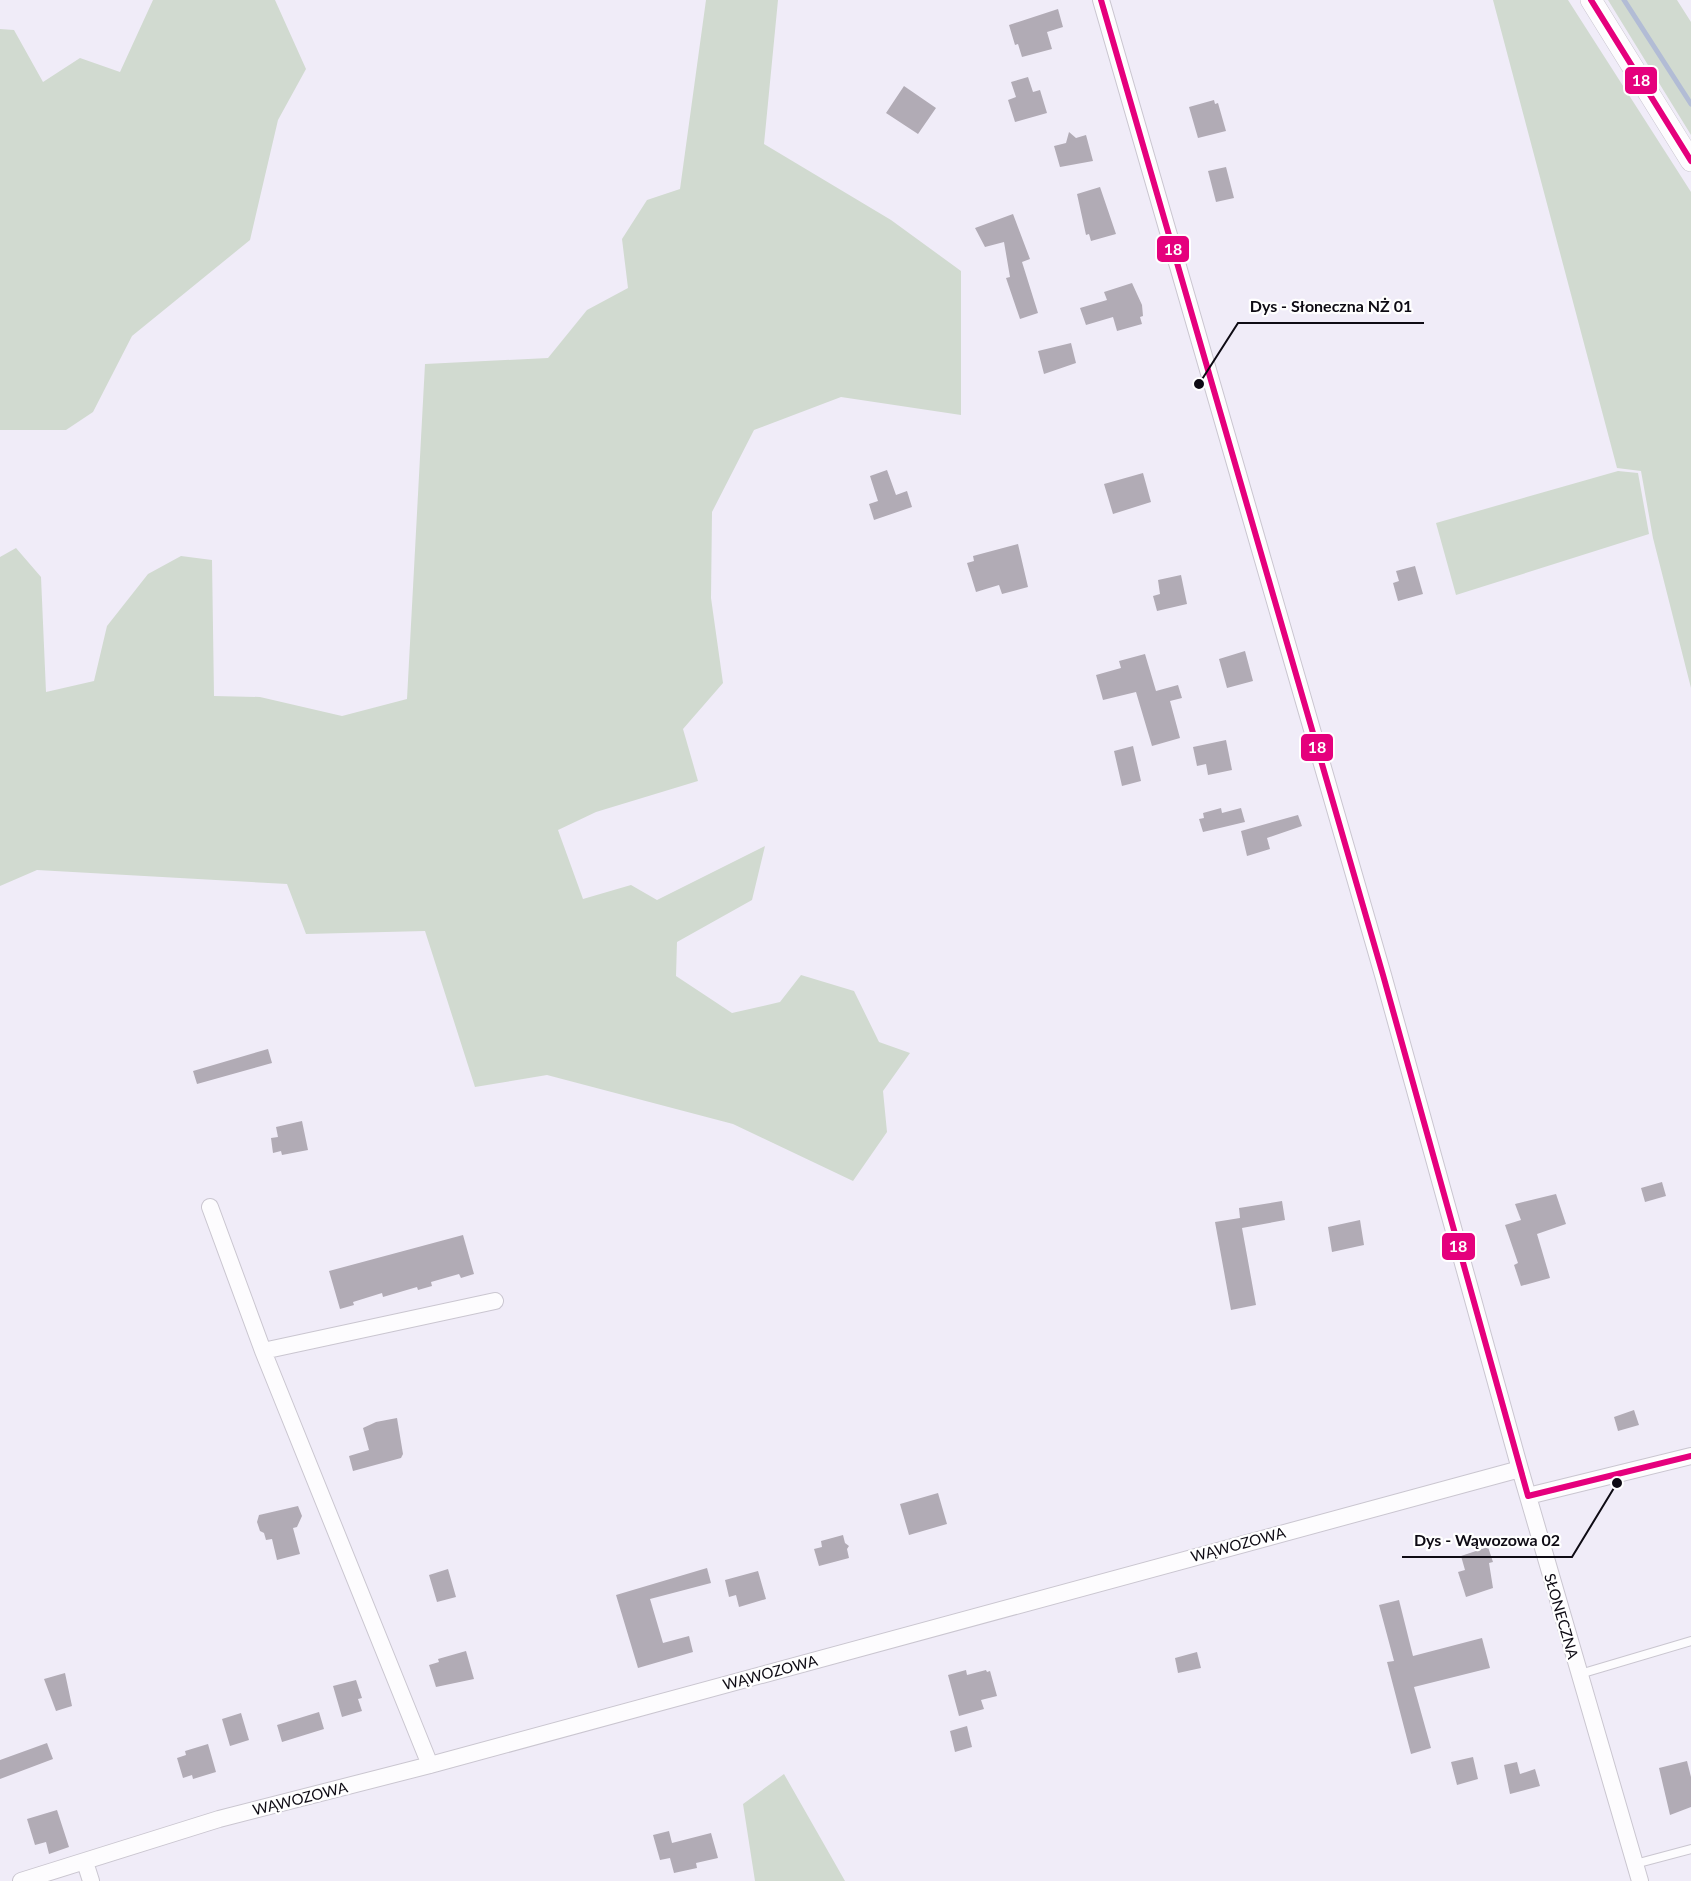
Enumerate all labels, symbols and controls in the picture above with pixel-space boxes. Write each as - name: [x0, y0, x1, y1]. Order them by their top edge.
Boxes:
- line badge: 18: [1624, 66, 1658, 95]
- text: 18: [1632, 70, 1650, 89]
- line badge: 18: [1156, 235, 1190, 263]
- text: 18: [1164, 239, 1182, 258]
- callout: Dys - Słoneczna NŻ 01: [1238, 289, 1424, 323]
- text: Dys - Słoneczna NŻ 01: [1250, 296, 1412, 315]
- line badge: 18: [1300, 733, 1334, 762]
- text: 18: [1308, 737, 1326, 756]
- line badge: 18: [1441, 1232, 1476, 1261]
- text: 18: [1449, 1236, 1467, 1255]
- street label: WĄWOZOWA: [1189, 1523, 1288, 1565]
- callout: Dys - Wąwozowa 02: [1402, 1523, 1572, 1557]
- text: Dys - Wąwozowa 02: [1414, 1530, 1560, 1549]
- street label: SŁONECZNA: [1541, 1571, 1583, 1662]
- street label: WĄWOZOWA: [721, 1651, 820, 1693]
- street label: WĄWOZOWA: [251, 1777, 350, 1818]

